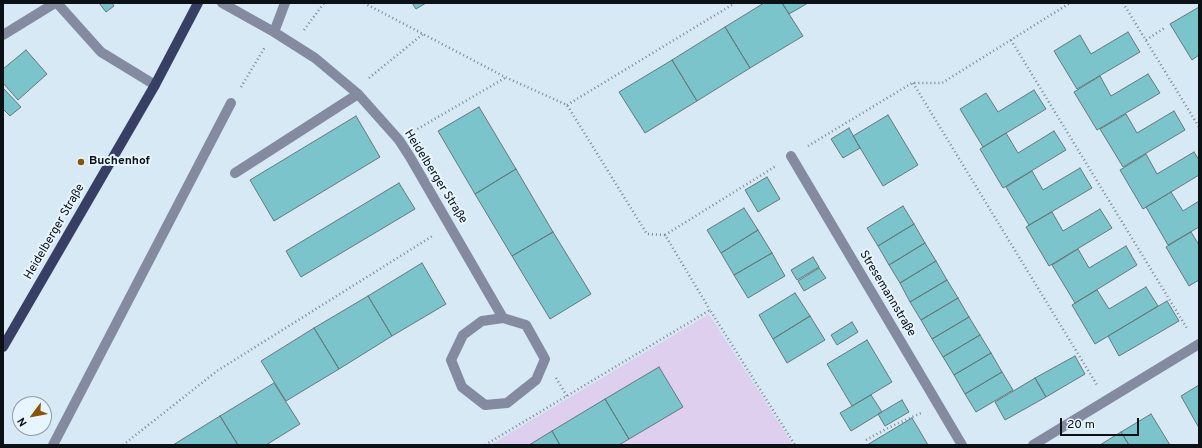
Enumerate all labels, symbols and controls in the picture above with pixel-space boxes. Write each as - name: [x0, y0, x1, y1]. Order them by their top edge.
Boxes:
- street label: Heidelberger Straße: [400, 127, 470, 227]
- place label: Buchenhof: [89, 155, 150, 169]
- marker: Buchenhof: [76, 157, 86, 167]
- street label: Heidelberger Straße: [22, 182, 88, 282]
- street label: Stresemannstraße: [856, 248, 918, 340]
- north arrow: [12, 396, 52, 436]
- scale bar: [1062, 410, 1141, 436]
- text: N: [15, 415, 31, 429]
- text: 20 m: [1067, 417, 1095, 433]

